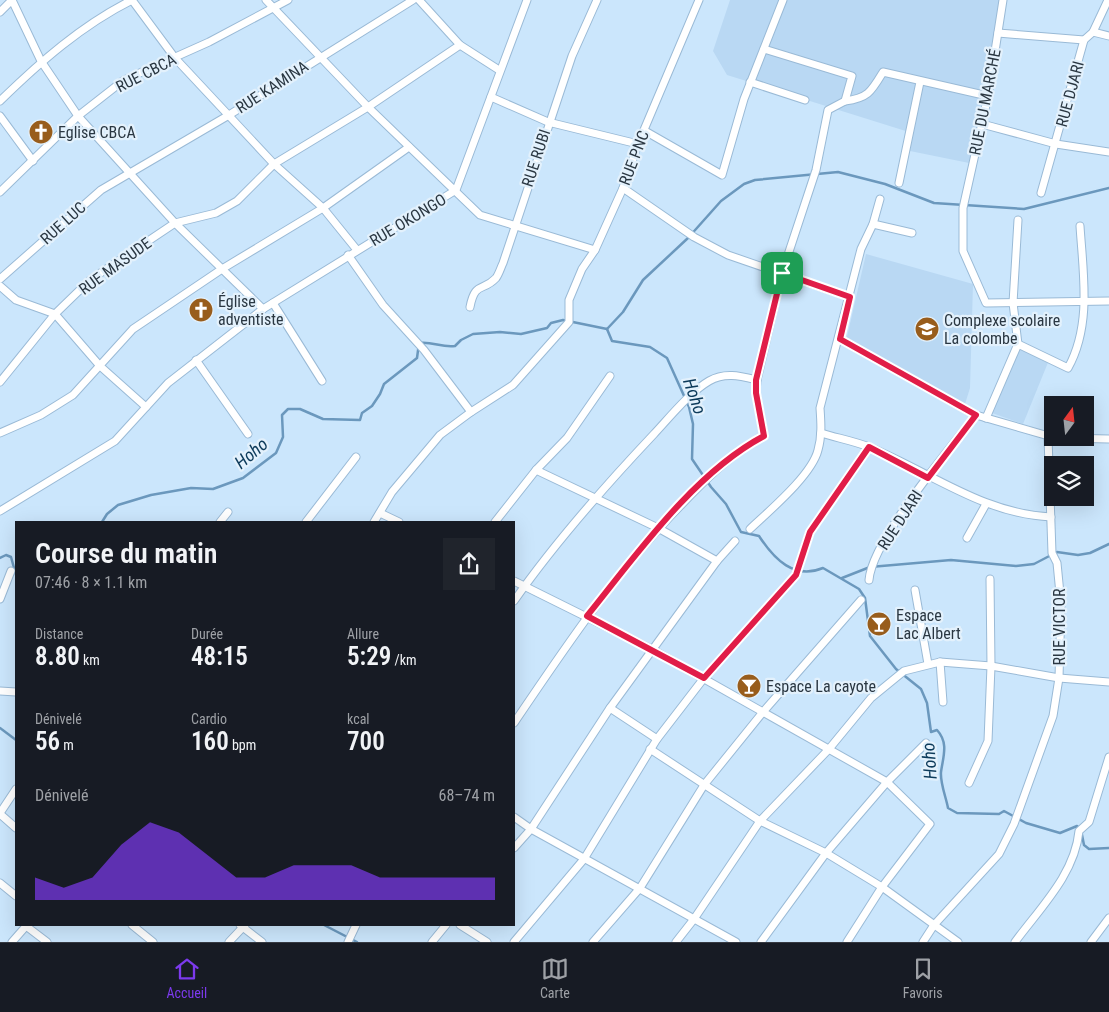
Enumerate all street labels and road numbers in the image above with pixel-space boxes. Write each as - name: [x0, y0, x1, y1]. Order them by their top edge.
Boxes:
- street label: RUE DU MARCHÉ: [965, 47, 1005, 157]
- street label: RUE CBCA: [113, 50, 179, 96]
- street label: RUE KAMINA: [232, 57, 312, 117]
- street label: RUE DJARI: [1052, 59, 1088, 129]
- street label: RUE RUBI: [518, 127, 554, 189]
- street label: RUE PNC: [615, 128, 653, 188]
- street label: RUE OKONGO: [366, 190, 450, 250]
- street label: RUE LUC: [36, 198, 90, 248]
- street label: RUE MASUDE: [75, 233, 155, 299]
- street label: RUE DJARI: [874, 487, 926, 553]
- street label: RUE VICTOR: [1050, 588, 1069, 666]

